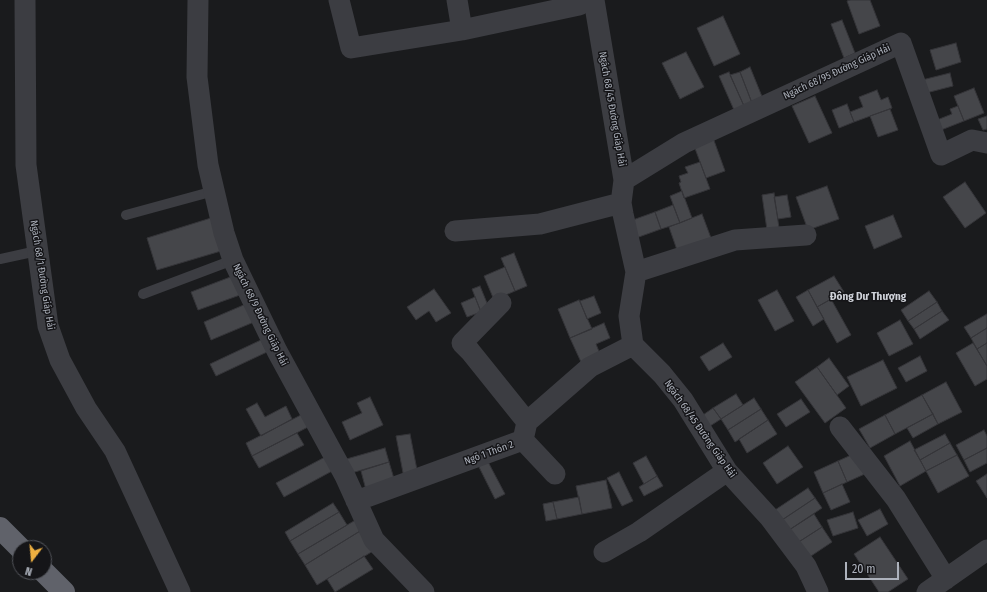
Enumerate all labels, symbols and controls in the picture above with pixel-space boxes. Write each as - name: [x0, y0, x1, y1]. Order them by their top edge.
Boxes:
- street label: Ngách 68/95 Đường Giáp Hải: [782, 42, 892, 102]
- street label: Ngách 68/45 Đường Giáp Hải: [596, 51, 628, 167]
- street label: Ngách 68/1 Đường Giáp Hải: [27, 219, 57, 331]
- street label: Ngách 68/9 Đường Giáp Hải: [230, 262, 290, 368]
- district label: Đông Dư Thượng: [830, 290, 906, 304]
- street label: Ngách 68/45 Đường Giáp Hải: [662, 378, 738, 480]
- street label: Ngõ 1 Thôn 2: [463, 439, 515, 467]
- north arrow: [12, 540, 52, 580]
- scale bar: [847, 554, 901, 580]
- text: 20 m: [852, 562, 876, 576]
- text: N: [24, 564, 34, 578]

